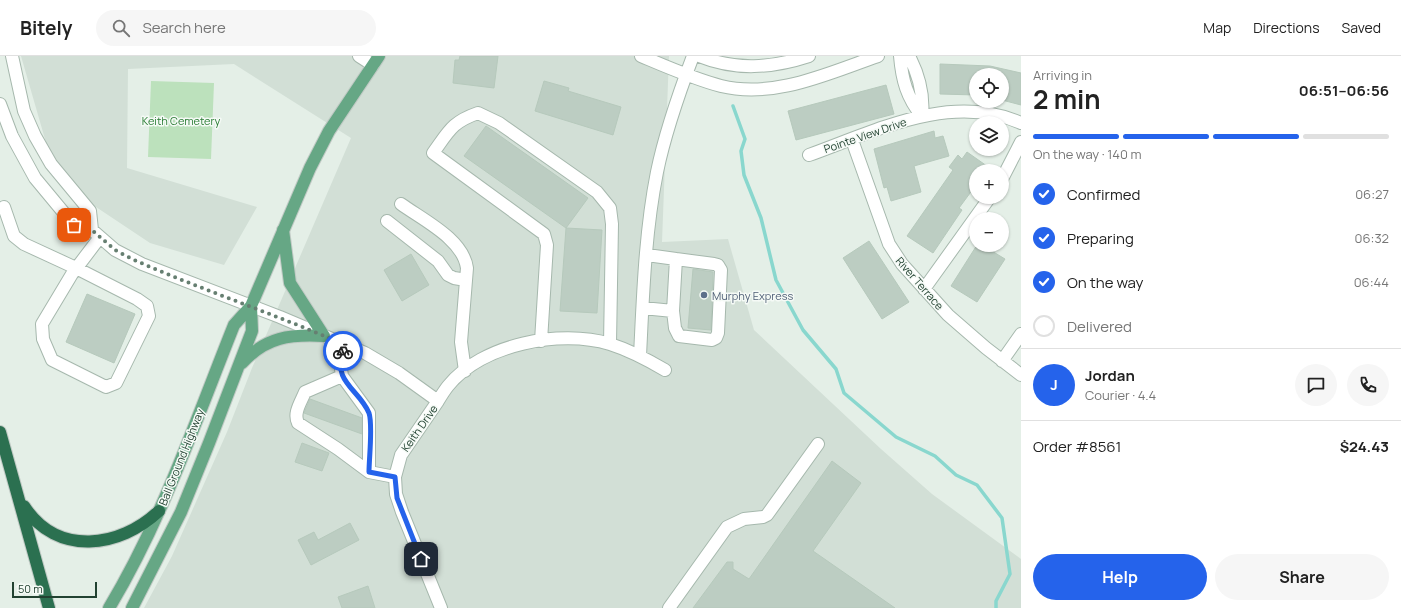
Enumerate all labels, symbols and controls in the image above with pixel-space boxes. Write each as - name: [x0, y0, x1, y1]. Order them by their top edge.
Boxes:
- search box: [96, 10, 376, 46]
- text: Bitely: [20, 15, 72, 41]
- icon: search: [110, 17, 132, 39]
- text: Search here: [142, 17, 226, 38]
- text: Map: [1203, 18, 1231, 37]
- text: Directions: [1253, 18, 1320, 37]
- text: Saved: [1342, 18, 1381, 37]
- text: Arriving in: [1033, 66, 1092, 84]
- map controls: [969, 68, 1009, 252]
- button: locate: [969, 68, 1009, 108]
- text: 06:51–06:56: [1299, 80, 1389, 101]
- text: 2 min: [1033, 81, 1101, 117]
- park label: Keith Cemetery: [142, 113, 220, 128]
- street label: Pointe View Drive: [822, 114, 909, 156]
- button: layers: [969, 116, 1009, 156]
- text: On the way · 140 m: [1033, 145, 1142, 163]
- button: +: [969, 164, 1009, 204]
- icon: check: [1033, 183, 1055, 205]
- text: Confirmed: [1067, 184, 1140, 205]
- text: 06:27: [1355, 185, 1389, 203]
- pin: [57, 208, 91, 242]
- button: −: [969, 212, 1009, 252]
- icon: bag: [63, 214, 85, 236]
- icon: check: [1033, 227, 1055, 249]
- text: Preparing: [1067, 228, 1134, 249]
- text: 06:32: [1355, 229, 1389, 247]
- street label: River Terrace: [893, 253, 948, 313]
- icon: check: [1033, 271, 1055, 293]
- text: On the way: [1067, 272, 1143, 293]
- text: 06:44: [1354, 273, 1389, 291]
- place label: Murphy Express: [712, 288, 793, 303]
- marker: Murphy Express: [699, 290, 709, 300]
- text: Delivered: [1067, 316, 1132, 337]
- courier: [323, 331, 363, 371]
- icon: bike: [332, 340, 354, 362]
- button: chat: [1295, 364, 1337, 406]
- button: phone: [1347, 364, 1389, 406]
- text: Jordan: [1085, 365, 1135, 386]
- text: J: [1050, 374, 1058, 395]
- text: Courier · 4.4: [1085, 386, 1156, 404]
- street label: Keith Drive: [397, 401, 441, 454]
- street label: Ball Ground Highway: [155, 406, 207, 508]
- text: Order #8561: [1033, 436, 1121, 457]
- text: $24.43: [1340, 436, 1389, 457]
- pin: [404, 542, 438, 576]
- icon: home: [410, 548, 432, 570]
- button: Help: [1033, 554, 1207, 600]
- button: Share: [1215, 554, 1389, 600]
- scale bar: [12, 580, 97, 599]
- text: 50 m: [18, 581, 43, 596]

